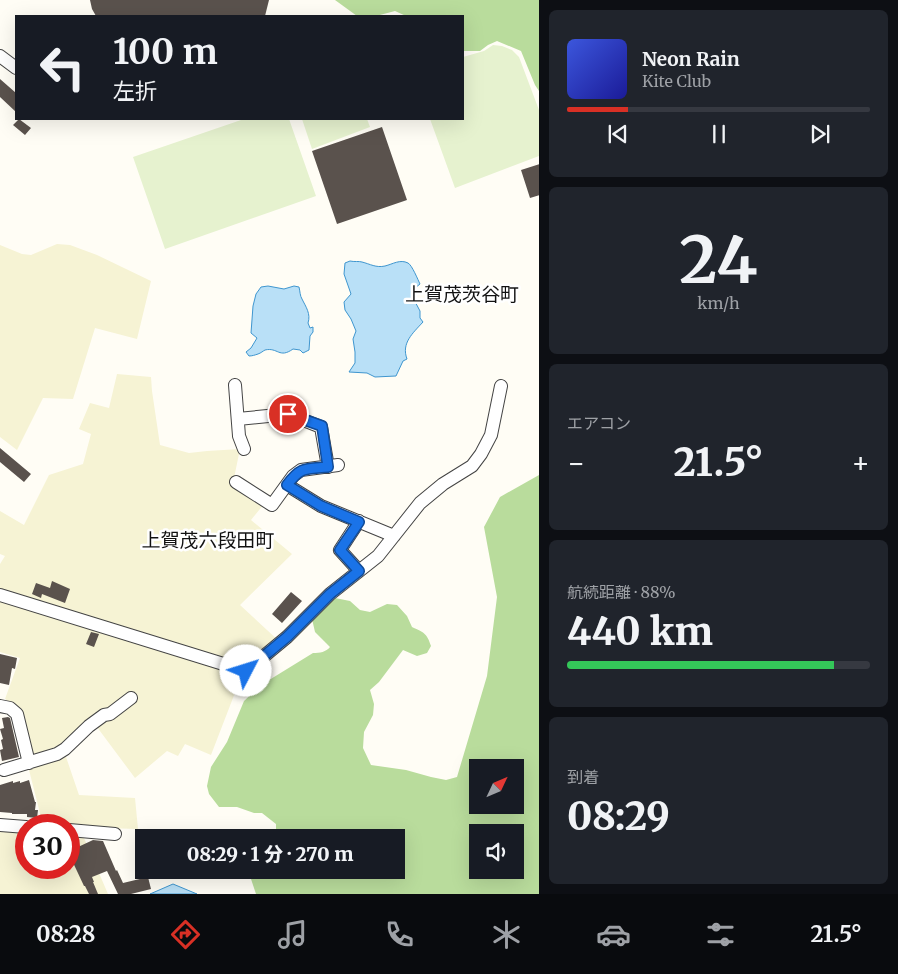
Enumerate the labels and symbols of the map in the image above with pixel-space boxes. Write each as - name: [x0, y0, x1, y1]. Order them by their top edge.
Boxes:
- district label: 上賀茂茨谷町: [405, 282, 519, 306]
- pin: [267, 393, 309, 435]
- district label: 上賀茂六段田町: [141, 528, 275, 552]
- position arrow: [219, 644, 271, 696]
- north arrow: [469, 759, 524, 814]
- speed limit sign: 30: [15, 814, 80, 879]

